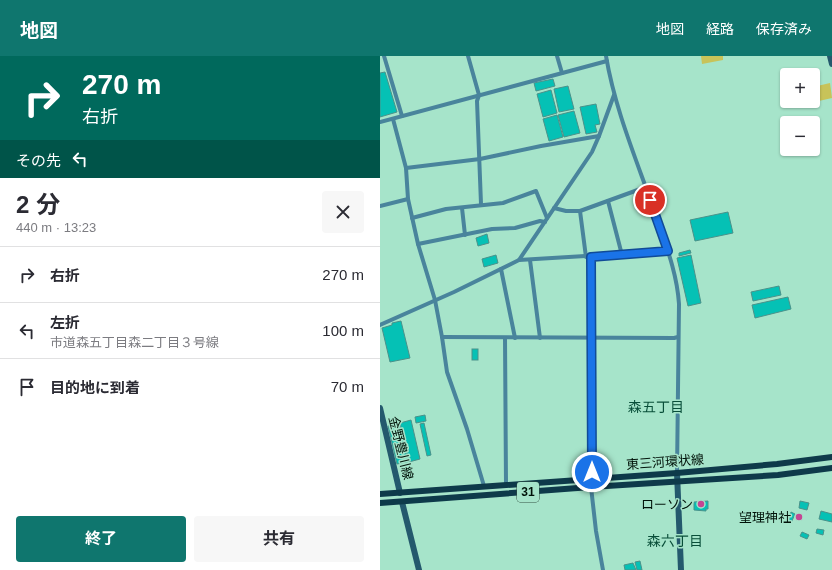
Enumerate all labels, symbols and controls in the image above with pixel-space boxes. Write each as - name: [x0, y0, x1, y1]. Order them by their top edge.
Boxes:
- text: 地図: [20, 20, 58, 41]
- text: 地図: [656, 21, 684, 37]
- text: 経路: [706, 21, 734, 37]
- text: 保存済み: [756, 21, 812, 37]
- map controls: [780, 68, 820, 156]
- button: +: [780, 68, 820, 108]
- text: 270 m: [82, 69, 161, 100]
- icon: right: [16, 72, 68, 124]
- text: 右折: [82, 107, 118, 127]
- button: −: [780, 116, 820, 156]
- icon: left: [69, 148, 91, 170]
- text: その先: [16, 152, 61, 169]
- pin: [633, 183, 667, 217]
- icon: arrive: [639, 189, 661, 211]
- text: 2 分: [16, 191, 60, 218]
- button: close: [322, 191, 364, 233]
- text: 440 m · 13:23: [16, 220, 96, 235]
- icon: right: [16, 264, 38, 286]
- text: 270 m: [322, 266, 364, 283]
- text: 右折: [50, 267, 80, 284]
- text: 左折: [50, 314, 80, 331]
- icon: left: [16, 320, 38, 342]
- text: 100 m: [322, 322, 364, 339]
- text: 市道森五丁目森二丁目３号線: [50, 335, 219, 350]
- icon: arrive: [16, 376, 38, 398]
- text: 70 m: [331, 378, 364, 395]
- text: 目的地に到着: [50, 379, 140, 396]
- district label: 森五丁目: [628, 399, 684, 415]
- street label: 金野豊川線: [386, 415, 416, 481]
- position arrow: [571, 451, 613, 493]
- street label: 東三河環状線: [626, 452, 704, 472]
- road number: 31: [517, 482, 539, 502]
- place label: ローソン: [641, 497, 693, 512]
- marker: ローソン: [696, 499, 706, 509]
- place label: 望理神社: [739, 510, 791, 525]
- marker: 望理神社: [794, 512, 804, 522]
- button: 終了: [16, 516, 186, 562]
- button: 共有: [194, 516, 364, 562]
- district label: 森六丁目: [647, 533, 703, 549]

